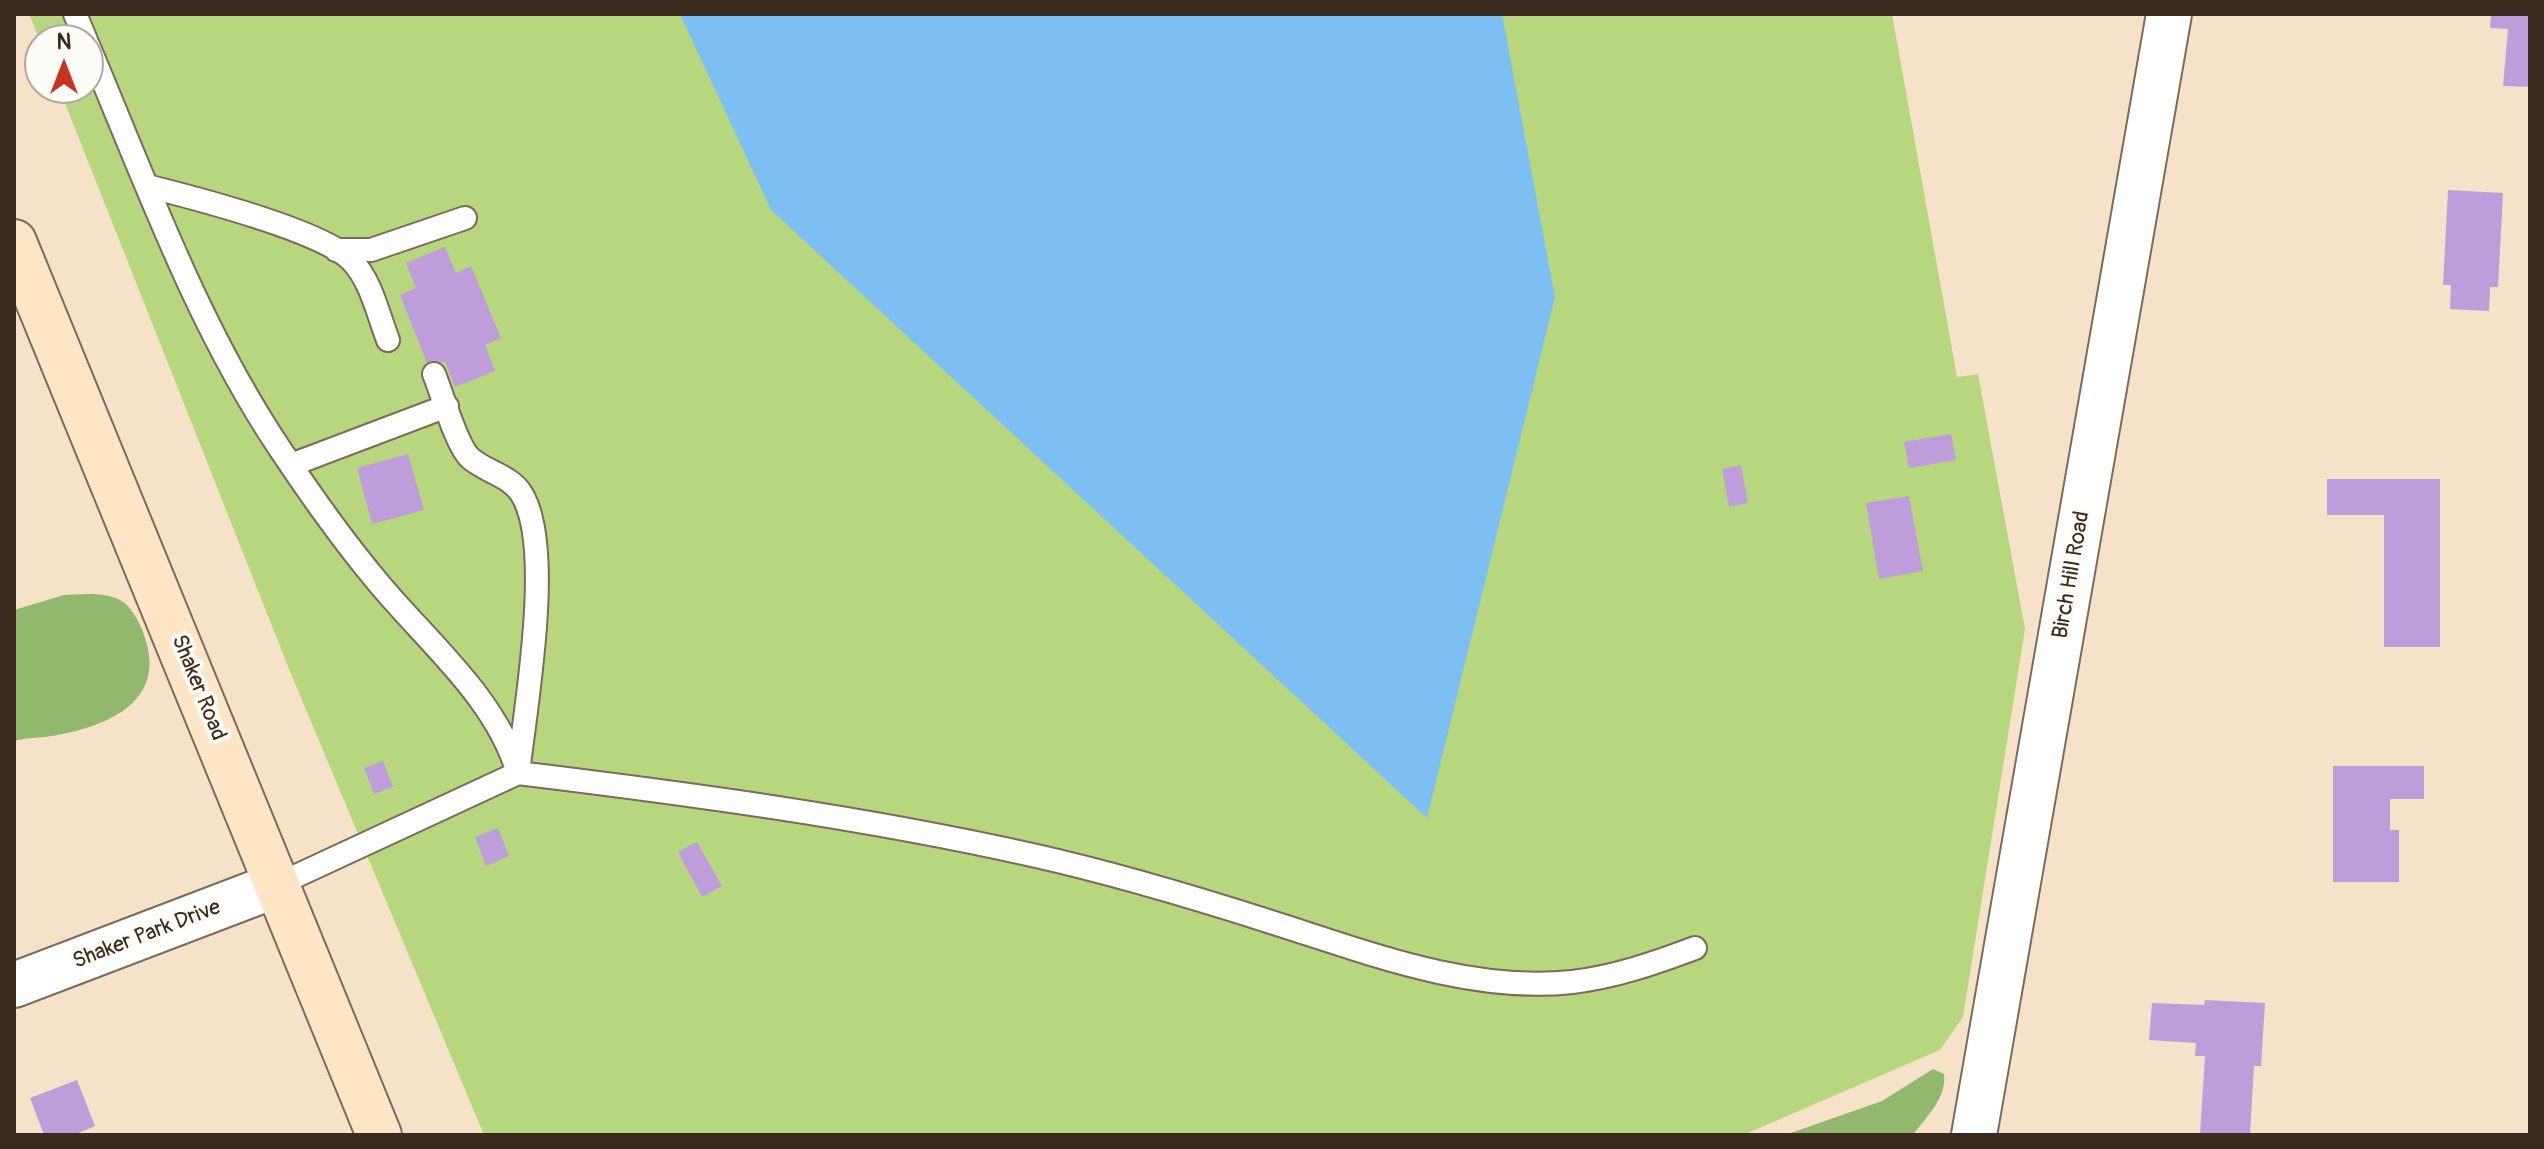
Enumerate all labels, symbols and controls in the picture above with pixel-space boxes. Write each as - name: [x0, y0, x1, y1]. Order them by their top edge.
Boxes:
- north arrow: [24, 24, 104, 104]
- text: N: [57, 28, 71, 56]
- street label: Birch Hill Road: [2048, 509, 2096, 641]
- street label: Shaker Road: [165, 631, 231, 745]
- street label: Shaker Park Drive: [69, 895, 225, 975]

